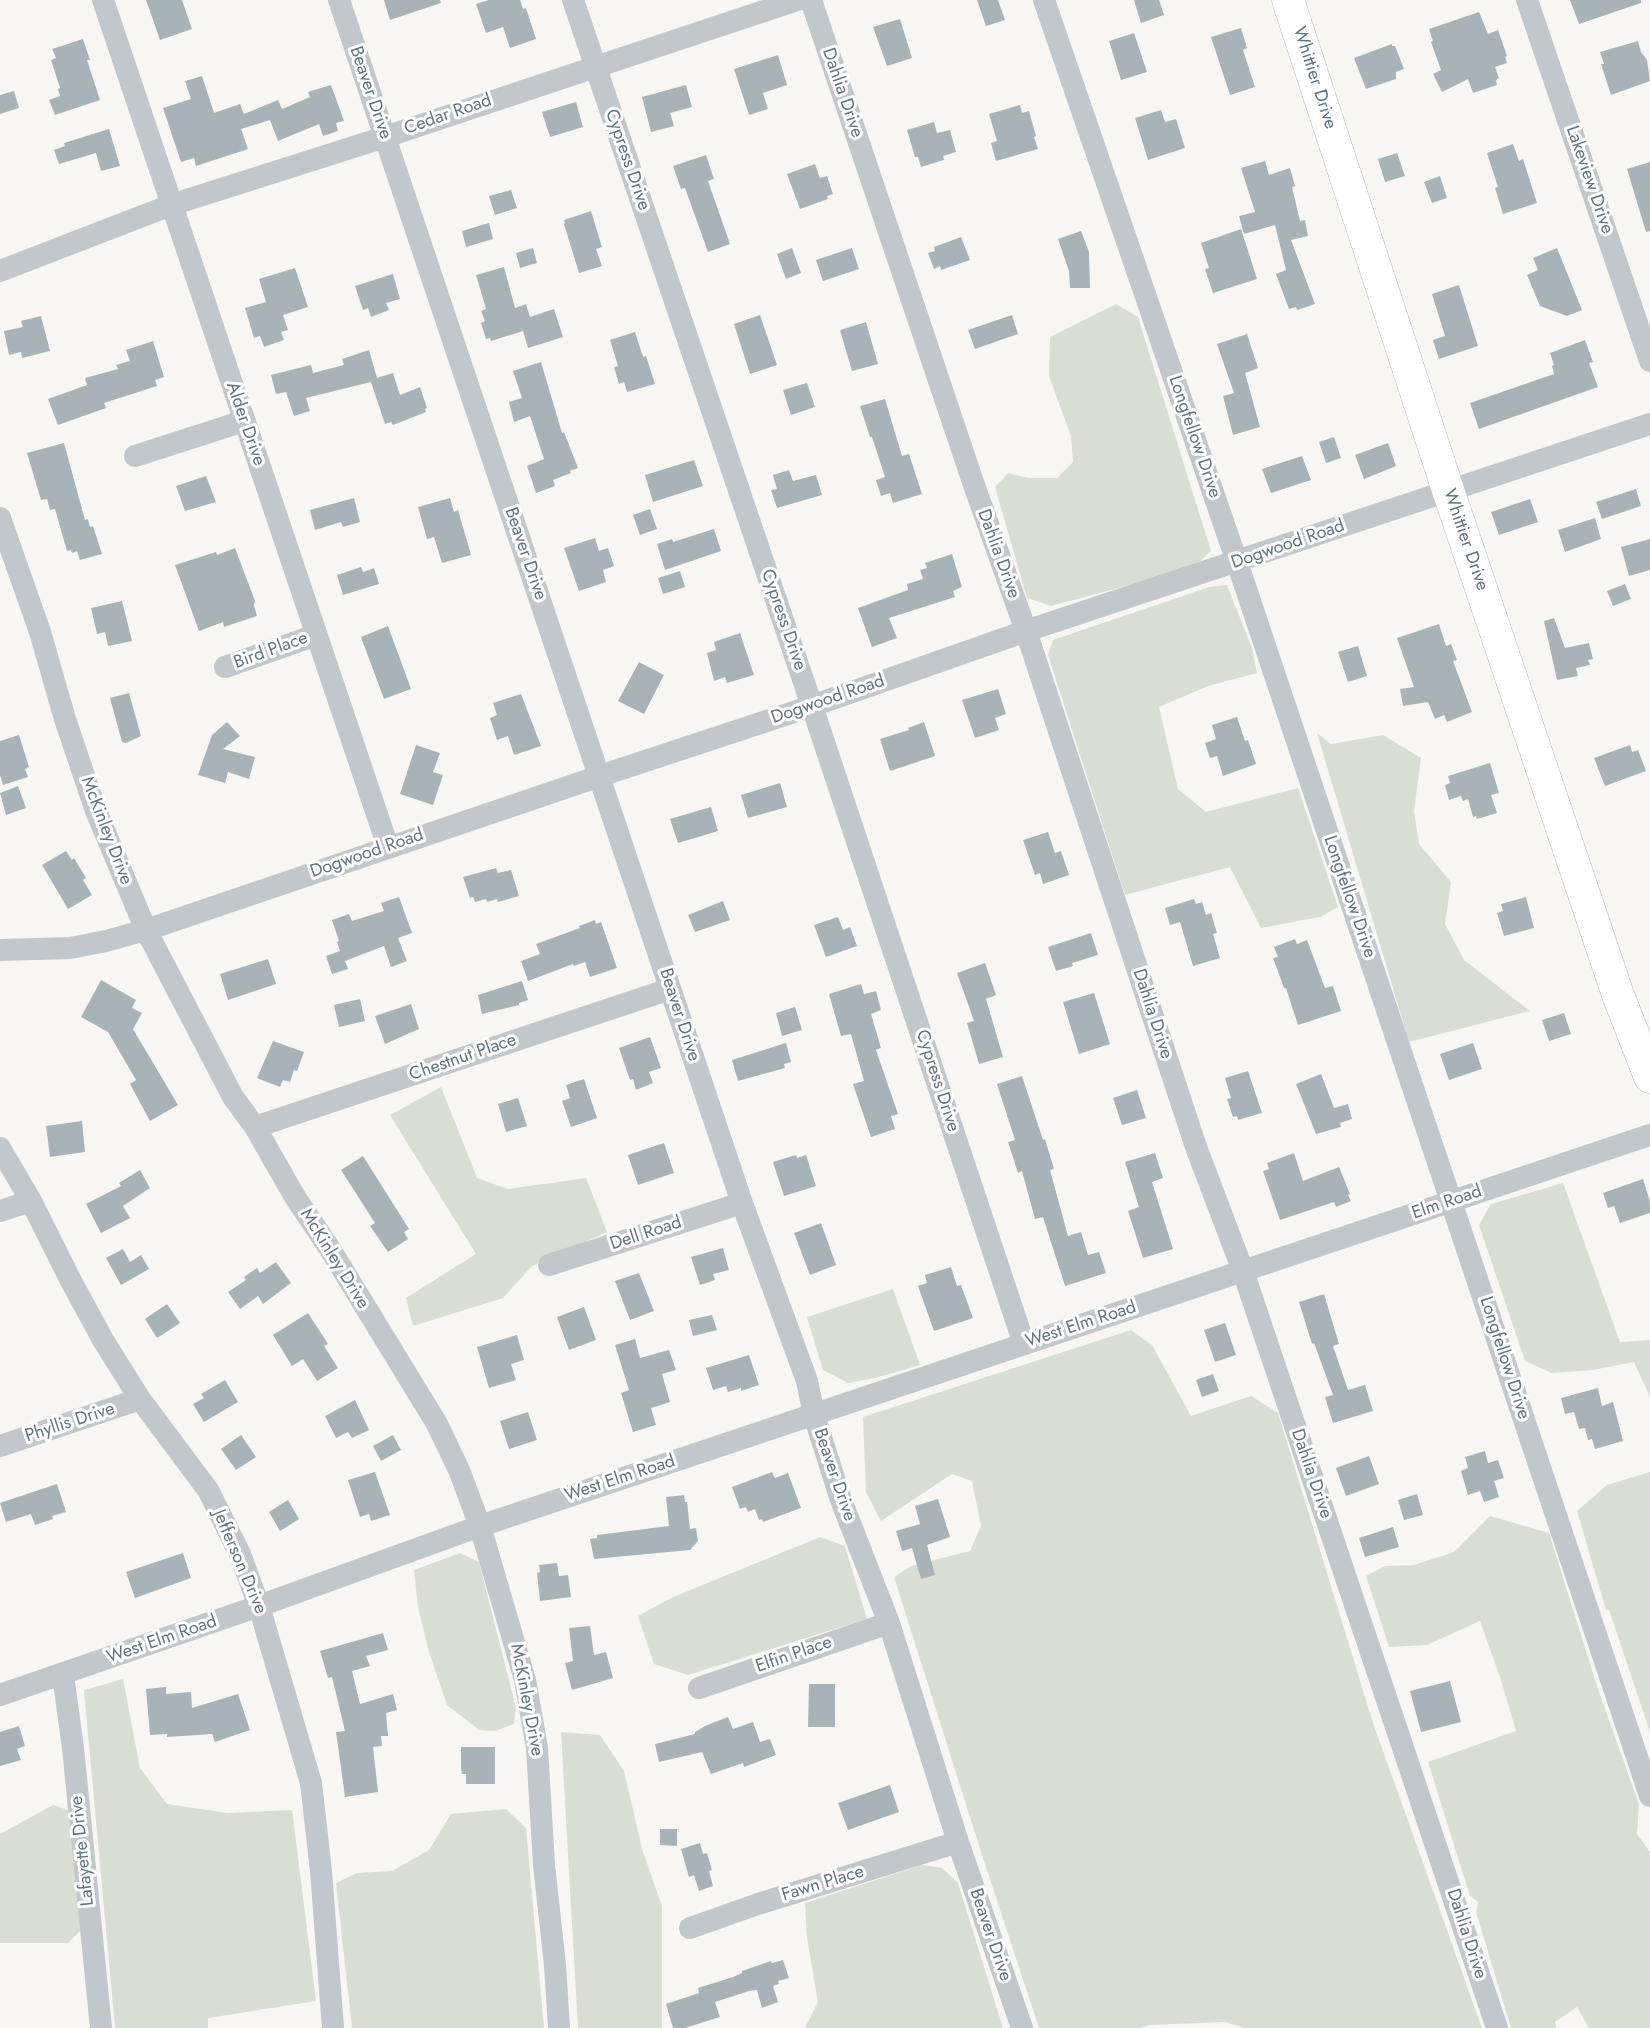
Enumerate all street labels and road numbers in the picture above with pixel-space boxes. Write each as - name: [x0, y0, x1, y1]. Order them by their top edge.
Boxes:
- street label: Whittier Drive: [1287, 24, 1341, 132]
- street label: Beaver Drive: [344, 44, 396, 142]
- street label: Dahlia Drive: [817, 45, 867, 141]
- street label: Cedar Road: [402, 90, 494, 140]
- street label: Cypress Drive: [600, 107, 654, 213]
- street label: Lakeview Drive: [1560, 123, 1618, 237]
- street label: Longfellow Drive: [1163, 373, 1225, 501]
- street label: Alder Drive: [221, 379, 269, 469]
- street label: Whittier Drive: [1438, 486, 1492, 594]
- street label: Beaver Drive: [499, 505, 551, 603]
- street label: Dahlia Drive: [972, 506, 1024, 602]
- street label: Dogwood Road: [1228, 516, 1348, 574]
- street label: Cypress Drive: [756, 567, 810, 673]
- street label: Bird Place: [231, 628, 311, 674]
- street label: Dogwood Road: [768, 671, 888, 729]
- street label: McKinley Drive: [75, 774, 137, 888]
- street label: Dogwood Road: [307, 825, 427, 883]
- street label: Longfellow Drive: [1318, 833, 1380, 961]
- street label: Beaver Drive: [654, 966, 704, 1064]
- street label: Dahlia Drive: [1127, 966, 1177, 1062]
- street label: Cypress Drive: [910, 1027, 964, 1135]
- street label: Chestnut Place: [407, 1030, 519, 1086]
- street label: Elm Road: [1409, 1181, 1485, 1225]
- street label: McKinley Drive: [295, 1205, 373, 1313]
- street label: Dell Road: [607, 1212, 685, 1256]
- street label: Longfellow Drive: [1474, 1294, 1534, 1422]
- street label: West Elm Road: [1023, 1297, 1139, 1353]
- street label: Phyllis Drive: [23, 1398, 117, 1448]
- street label: Beaver Drive: [808, 1426, 860, 1524]
- street label: Dahlia Drive: [1286, 1426, 1336, 1522]
- street label: West Elm Road: [562, 1451, 678, 1507]
- street label: Jefferson Drive: [207, 1507, 271, 1617]
- street label: West Elm Road: [104, 1611, 220, 1669]
- street label: Elfin Place: [753, 1632, 835, 1678]
- street label: McKinley Drive: [505, 1642, 547, 1758]
- street label: Lafayette Drive: [66, 1795, 100, 1907]
- street label: Fawn Place: [779, 1861, 867, 1907]
- street label: Beaver Drive: [964, 1886, 1016, 1984]
- street label: Dahlia Drive: [1441, 1886, 1491, 1982]

